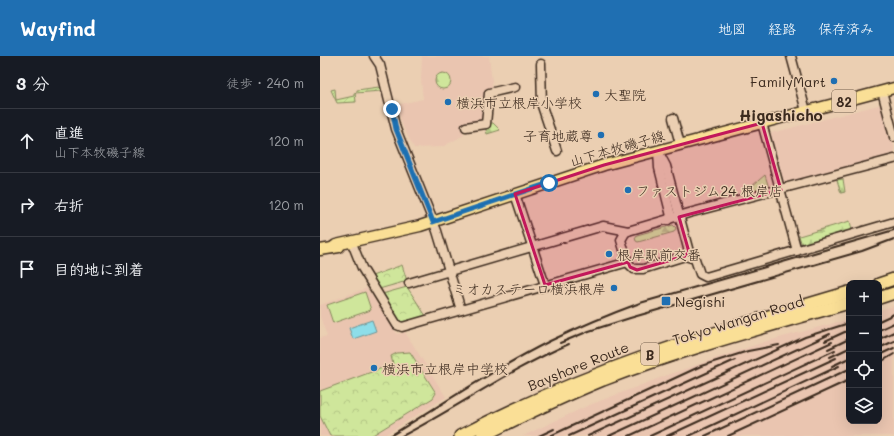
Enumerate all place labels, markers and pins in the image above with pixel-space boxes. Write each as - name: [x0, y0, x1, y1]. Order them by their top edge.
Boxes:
- place label: FamilyMart: [750, 72, 826, 91]
- marker: FamilyMart: [829, 76, 839, 86]
- place label: 大聖院: [604, 85, 646, 104]
- marker: 大聖院: [591, 89, 601, 99]
- place label: 横浜市立根岸小学校: [456, 93, 582, 112]
- marker: 横浜市立根岸小学校: [443, 97, 453, 107]
- place label: 子育地蔵尊: [523, 126, 593, 145]
- marker: 子育地蔵尊: [596, 130, 606, 140]
- place label: ファストジム24 根岸店: [636, 181, 783, 200]
- marker: ファストジム24 根岸店: [623, 185, 633, 195]
- place label: 根岸駅前交番: [617, 245, 701, 264]
- marker: 根岸駅前交番: [604, 249, 614, 259]
- place label: ミオカステーロ横浜根岸: [452, 279, 606, 298]
- marker: ミオカステーロ横浜根岸: [609, 283, 619, 293]
- place label: Negishi: [675, 292, 725, 311]
- marker: Negishi: [660, 295, 672, 307]
- place label: 横浜市立根岸中学校: [382, 359, 508, 378]
- marker: 横浜市立根岸中学校: [369, 363, 379, 373]

